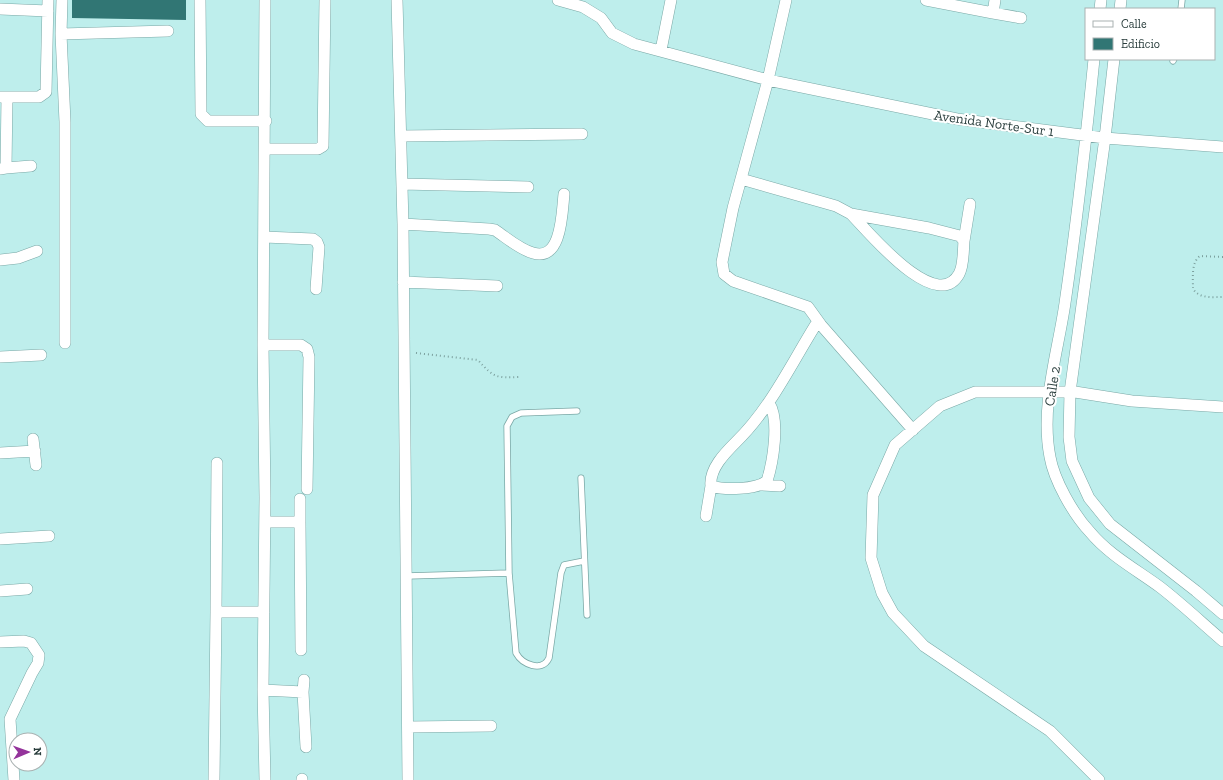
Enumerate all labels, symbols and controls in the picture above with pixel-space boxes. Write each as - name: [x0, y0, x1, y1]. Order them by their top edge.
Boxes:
- legend: [1085, 8, 1215, 60]
- text: Calle: [1121, 17, 1147, 31]
- text: Edificio: [1121, 37, 1160, 51]
- street label: Avenida Norte-Sur 1: [933, 107, 1055, 140]
- street label: Calle 2: [1041, 365, 1064, 407]
- north arrow: [8, 732, 48, 772]
- text: N: [31, 747, 44, 757]

